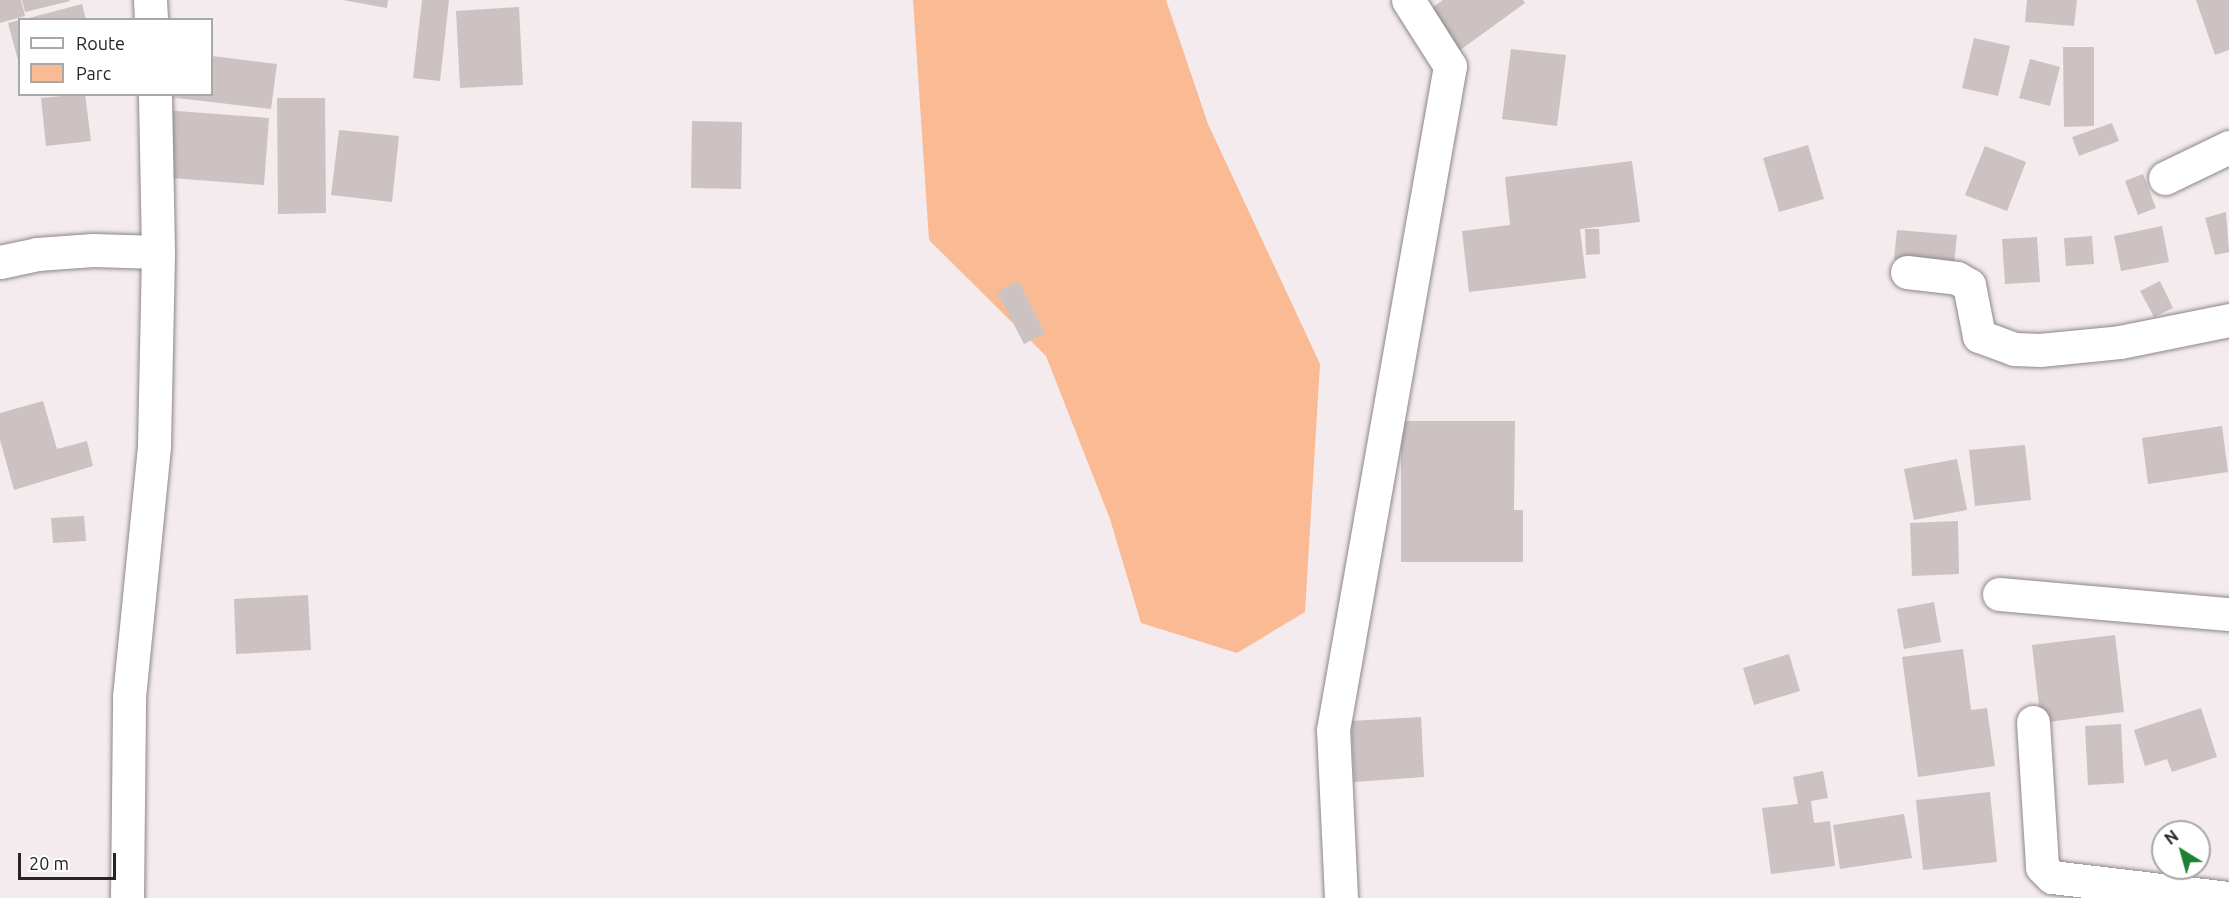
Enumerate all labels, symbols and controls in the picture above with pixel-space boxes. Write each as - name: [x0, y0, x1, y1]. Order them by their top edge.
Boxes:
- legend: [18, 18, 213, 96]
- text: Route: [76, 33, 125, 53]
- text: Parc: [76, 63, 111, 83]
- north arrow: [2151, 820, 2211, 880]
- text: N: [2161, 826, 2182, 848]
- scale bar: [21, 841, 118, 879]
- text: 20 m: [29, 853, 69, 873]

